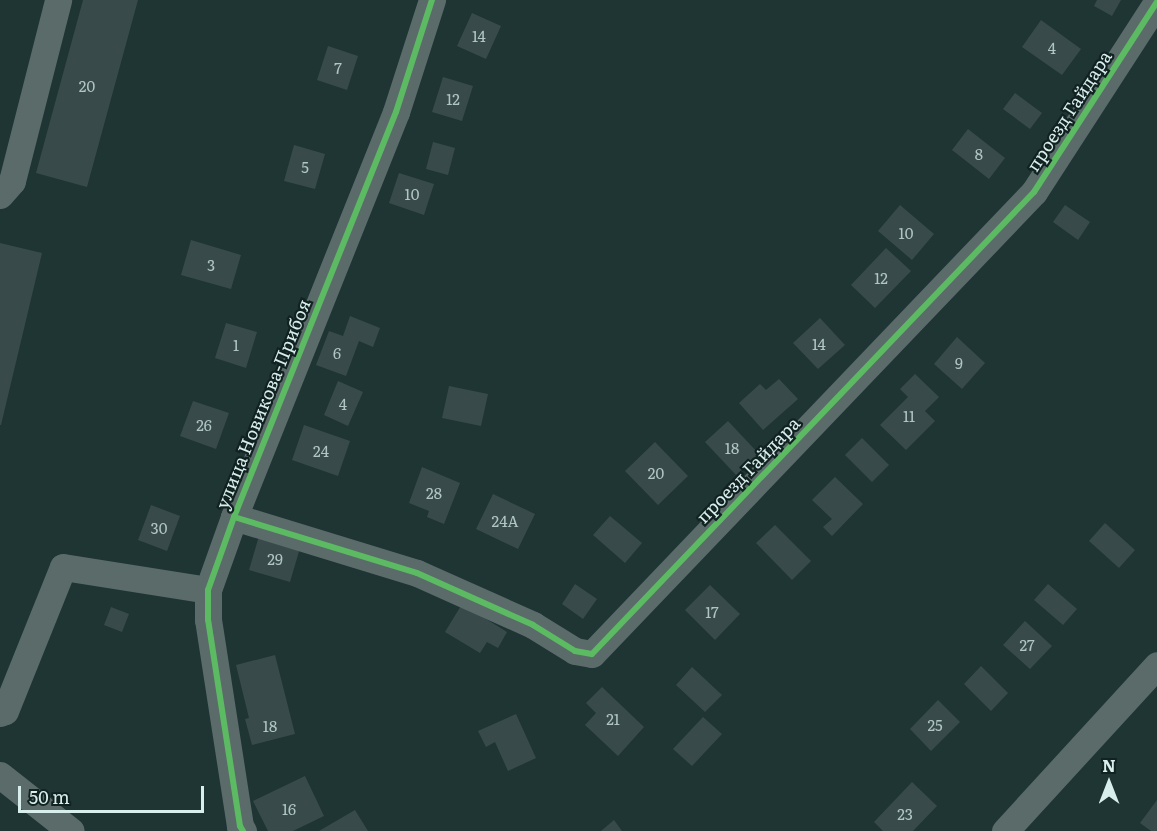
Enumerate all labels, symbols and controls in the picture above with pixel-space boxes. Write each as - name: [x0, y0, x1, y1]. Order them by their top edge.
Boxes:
- house number: 14: [472, 27, 486, 45]
- house number: 4: [1048, 39, 1056, 57]
- street label: проезд Гайдара: [1022, 47, 1116, 175]
- house number: 7: [334, 59, 342, 77]
- house number: 20: [79, 77, 95, 95]
- house number: 12: [446, 90, 460, 108]
- house number: 8: [975, 145, 983, 163]
- house number: 5: [301, 158, 309, 176]
- house number: 10: [405, 185, 419, 203]
- house number: 10: [899, 224, 913, 242]
- house number: 3: [207, 256, 215, 274]
- house number: 12: [874, 269, 888, 287]
- street label: улица Новикова-Прибоя: [211, 296, 315, 512]
- house number: 14: [812, 335, 826, 353]
- house number: 1: [233, 336, 239, 354]
- house number: 6: [333, 344, 341, 362]
- house number: 9: [955, 354, 963, 372]
- house number: 4: [339, 395, 347, 413]
- house number: 11: [903, 407, 915, 425]
- street label: проезд Гайдара: [692, 412, 804, 528]
- house number: 26: [196, 416, 212, 434]
- house number: 18: [725, 439, 739, 457]
- house number: 24: [313, 442, 329, 460]
- house number: 20: [648, 464, 664, 482]
- house number: 28: [426, 484, 442, 502]
- house number: 24А: [492, 512, 518, 530]
- house number: 30: [151, 519, 167, 537]
- house number: 29: [267, 550, 283, 568]
- house number: 17: [705, 603, 719, 621]
- house number: 27: [1019, 636, 1035, 654]
- house number: 21: [606, 710, 620, 728]
- house number: 25: [927, 716, 943, 734]
- house number: 18: [263, 717, 277, 735]
- north arrow: [1079, 753, 1139, 813]
- text: N: [1102, 753, 1116, 777]
- scale bar: [21, 774, 207, 812]
- text: 50 m: [29, 783, 70, 810]
- house number: 16: [282, 800, 296, 818]
- house number: 23: [897, 805, 913, 823]

